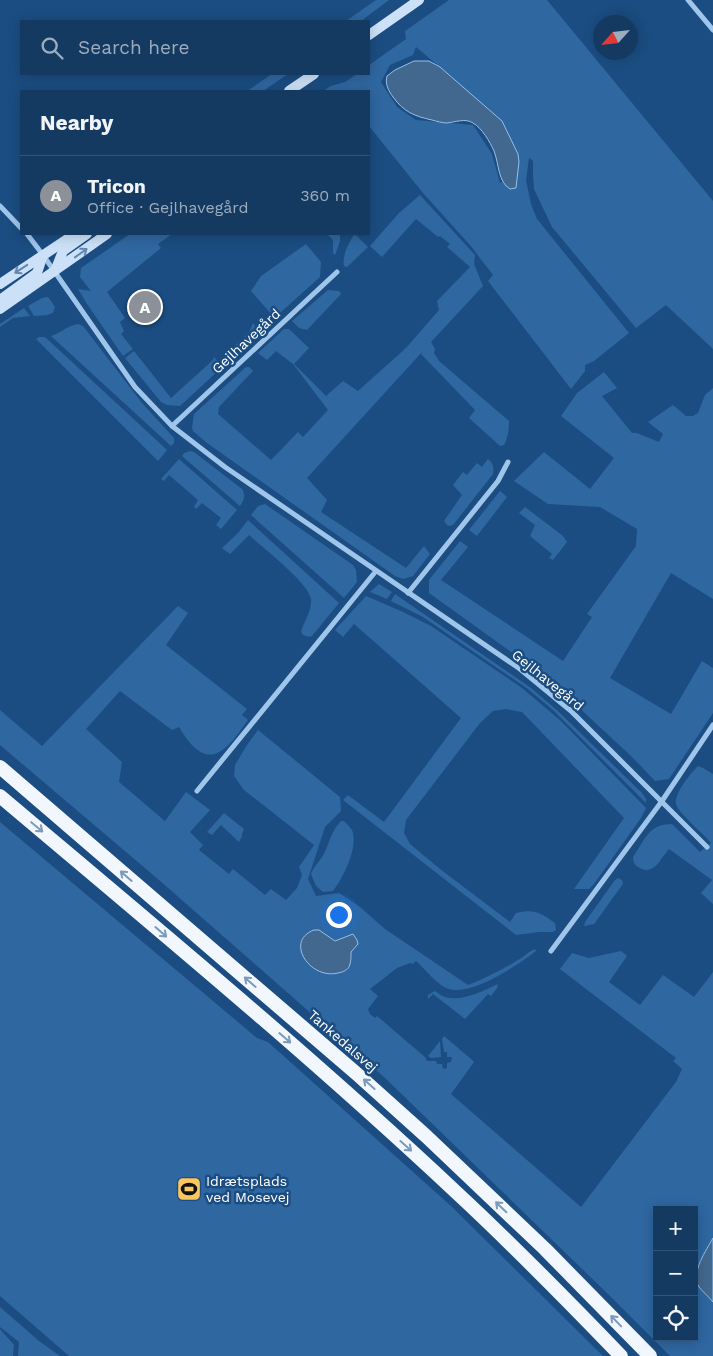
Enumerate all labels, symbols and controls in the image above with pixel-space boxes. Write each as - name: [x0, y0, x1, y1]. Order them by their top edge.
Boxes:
- north arrow: [593, 15, 638, 60]
- search box: [20, 20, 370, 75]
- icon: search: [38, 34, 66, 62]
- text: Search here: [78, 36, 189, 59]
- text: Nearby: [40, 110, 113, 135]
- text: Tricon: [87, 175, 146, 198]
- text: A: [51, 186, 61, 205]
- text: 360 m: [300, 186, 350, 205]
- text: Office · Gejlhavegård: [87, 198, 249, 217]
- one-way arrow: [73, 248, 87, 258]
- one-way arrow: [15, 264, 29, 274]
- pin: A: [129, 288, 161, 326]
- street label: Gejlhavegård: [209, 305, 283, 377]
- street label: Gejlhavegård: [509, 646, 587, 714]
- one-way arrow: [31, 822, 44, 833]
- one-way arrow: [120, 870, 133, 882]
- your location: [326, 902, 352, 928]
- one-way arrow: [155, 926, 168, 938]
- one-way arrow: [243, 976, 256, 988]
- street label: Tankedalsvej: [305, 1007, 381, 1075]
- one-way arrow: [278, 1032, 291, 1044]
- one-way arrow: [362, 1079, 375, 1090]
- one-way arrow: [400, 1140, 412, 1152]
- place label: Idrætsplads ved Mosevej: [206, 1173, 290, 1205]
- sports icon: Idrætsplads ved Mosevej: [176, 1176, 202, 1202]
- one-way arrow: [494, 1201, 507, 1213]
- map controls: [653, 1206, 698, 1341]
- button: +: [653, 1206, 698, 1251]
- button: −: [653, 1251, 698, 1296]
- button: locate: [653, 1296, 698, 1341]
- one-way arrow: [610, 1315, 622, 1327]

